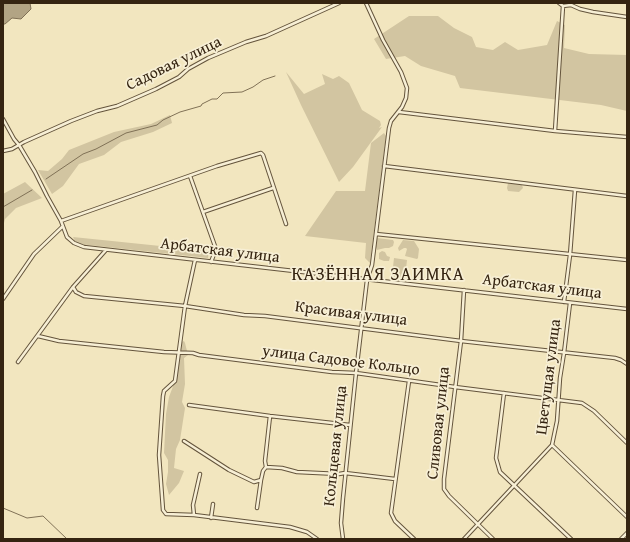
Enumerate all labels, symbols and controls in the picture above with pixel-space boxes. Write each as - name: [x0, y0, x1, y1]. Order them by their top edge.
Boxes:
- street label: Садовая улица: [123, 33, 225, 95]
- street label: Арбатская улица: [159, 234, 281, 268]
- district label: КАЗЁННАЯ ЗАИМКА: [291, 264, 465, 286]
- street label: Арбатская улица: [481, 270, 603, 304]
- street label: Красивая улица: [294, 298, 408, 330]
- street label: Цветущая улица: [532, 318, 566, 436]
- street label: улица Садовое Кольцо: [261, 342, 421, 380]
- street label: Сливовая улица: [424, 366, 454, 480]
- street label: Кольцевая улица: [320, 385, 352, 507]

